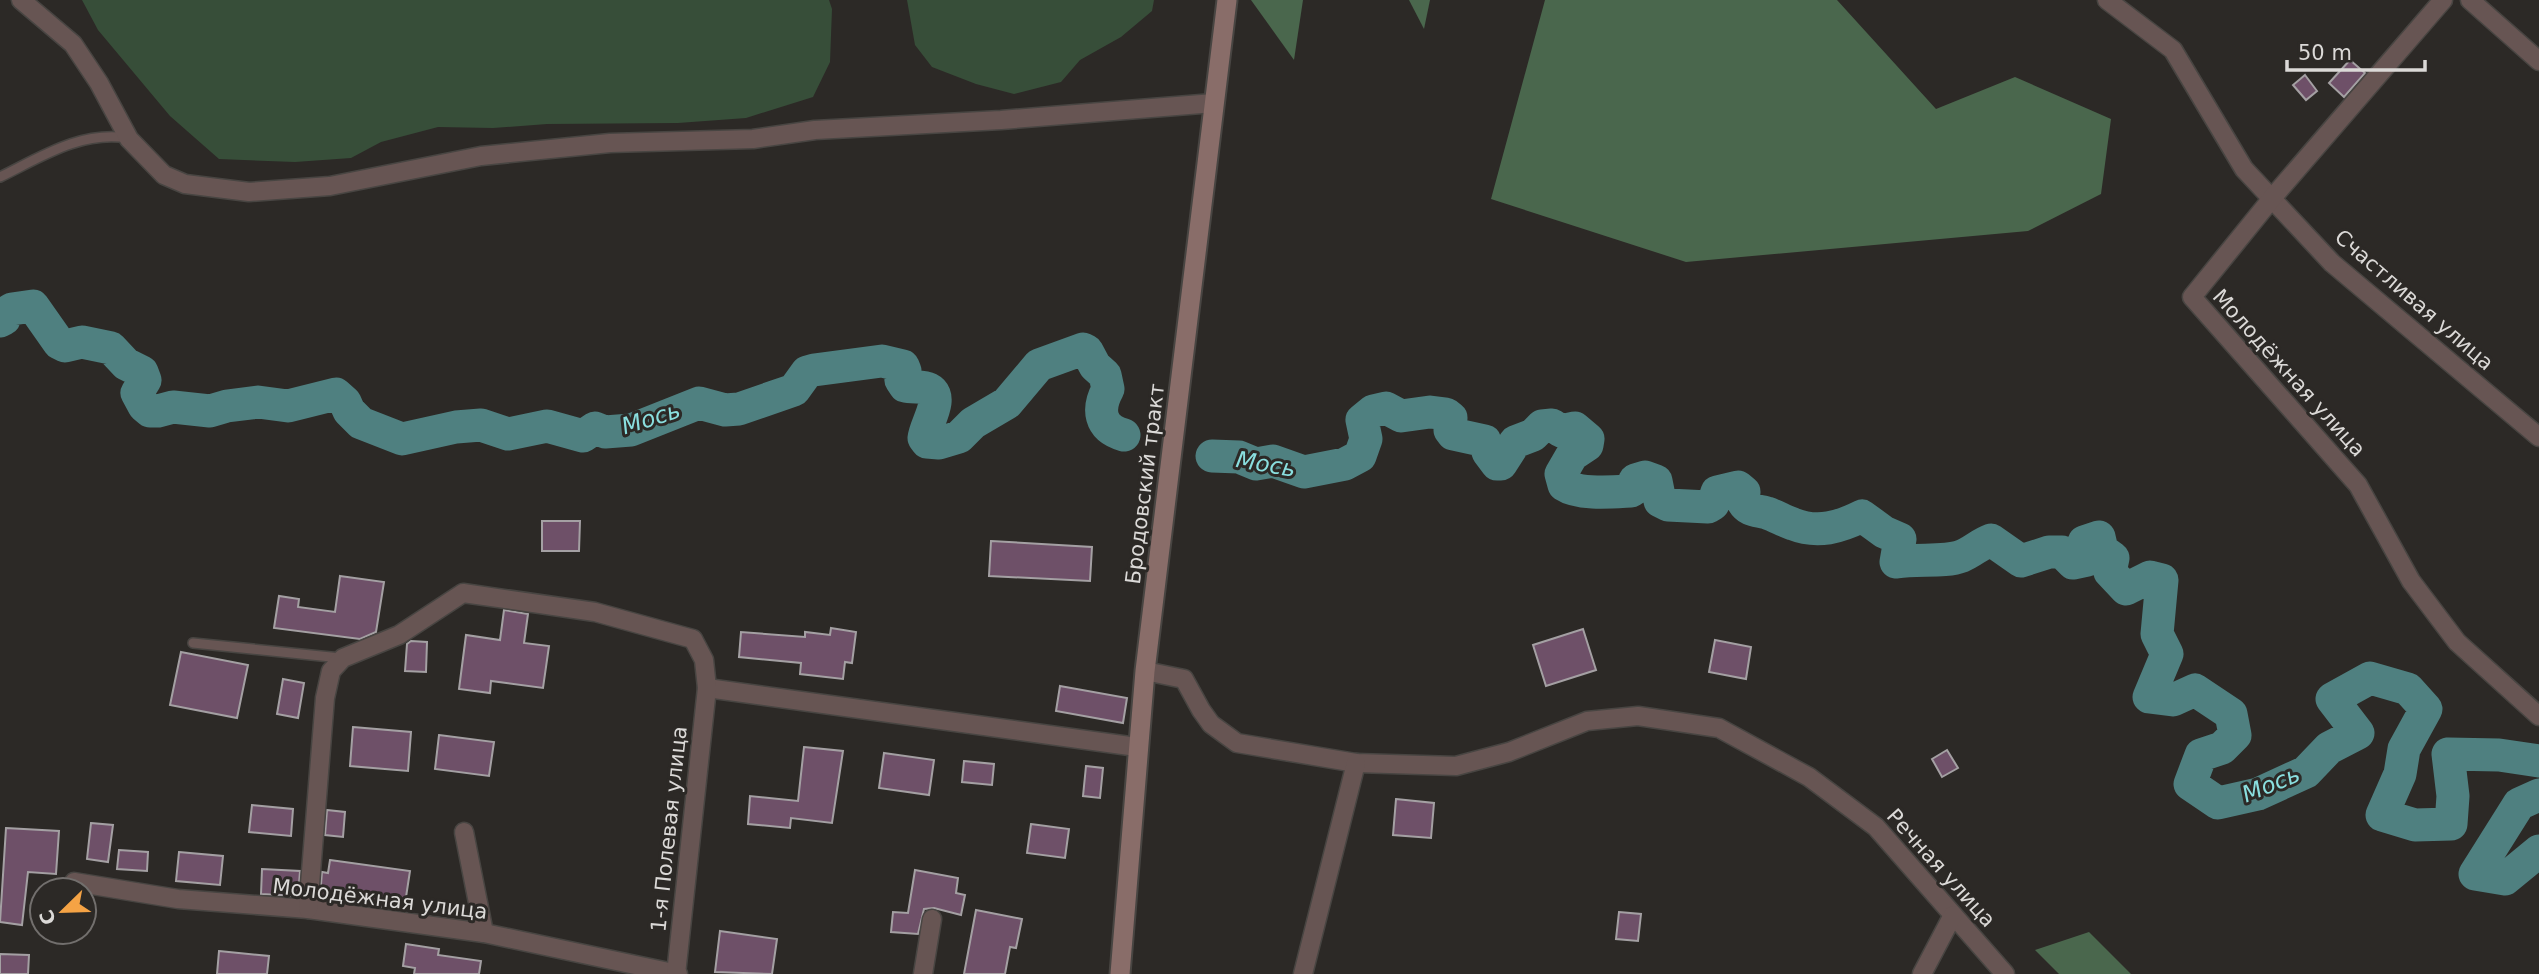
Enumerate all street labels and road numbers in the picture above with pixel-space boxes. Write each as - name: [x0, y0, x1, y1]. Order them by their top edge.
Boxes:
- street label: Счастливая улица: [2330, 225, 2498, 375]
- street label: Молодёжная улица: [2208, 285, 2370, 461]
- street label: Бродовский тракт: [1121, 382, 1169, 586]
- street label: 1-я Полевая улица: [646, 725, 692, 933]
- street label: Речная улица: [1882, 804, 2000, 932]
- street label: Молодёжная улица: [271, 874, 489, 924]

